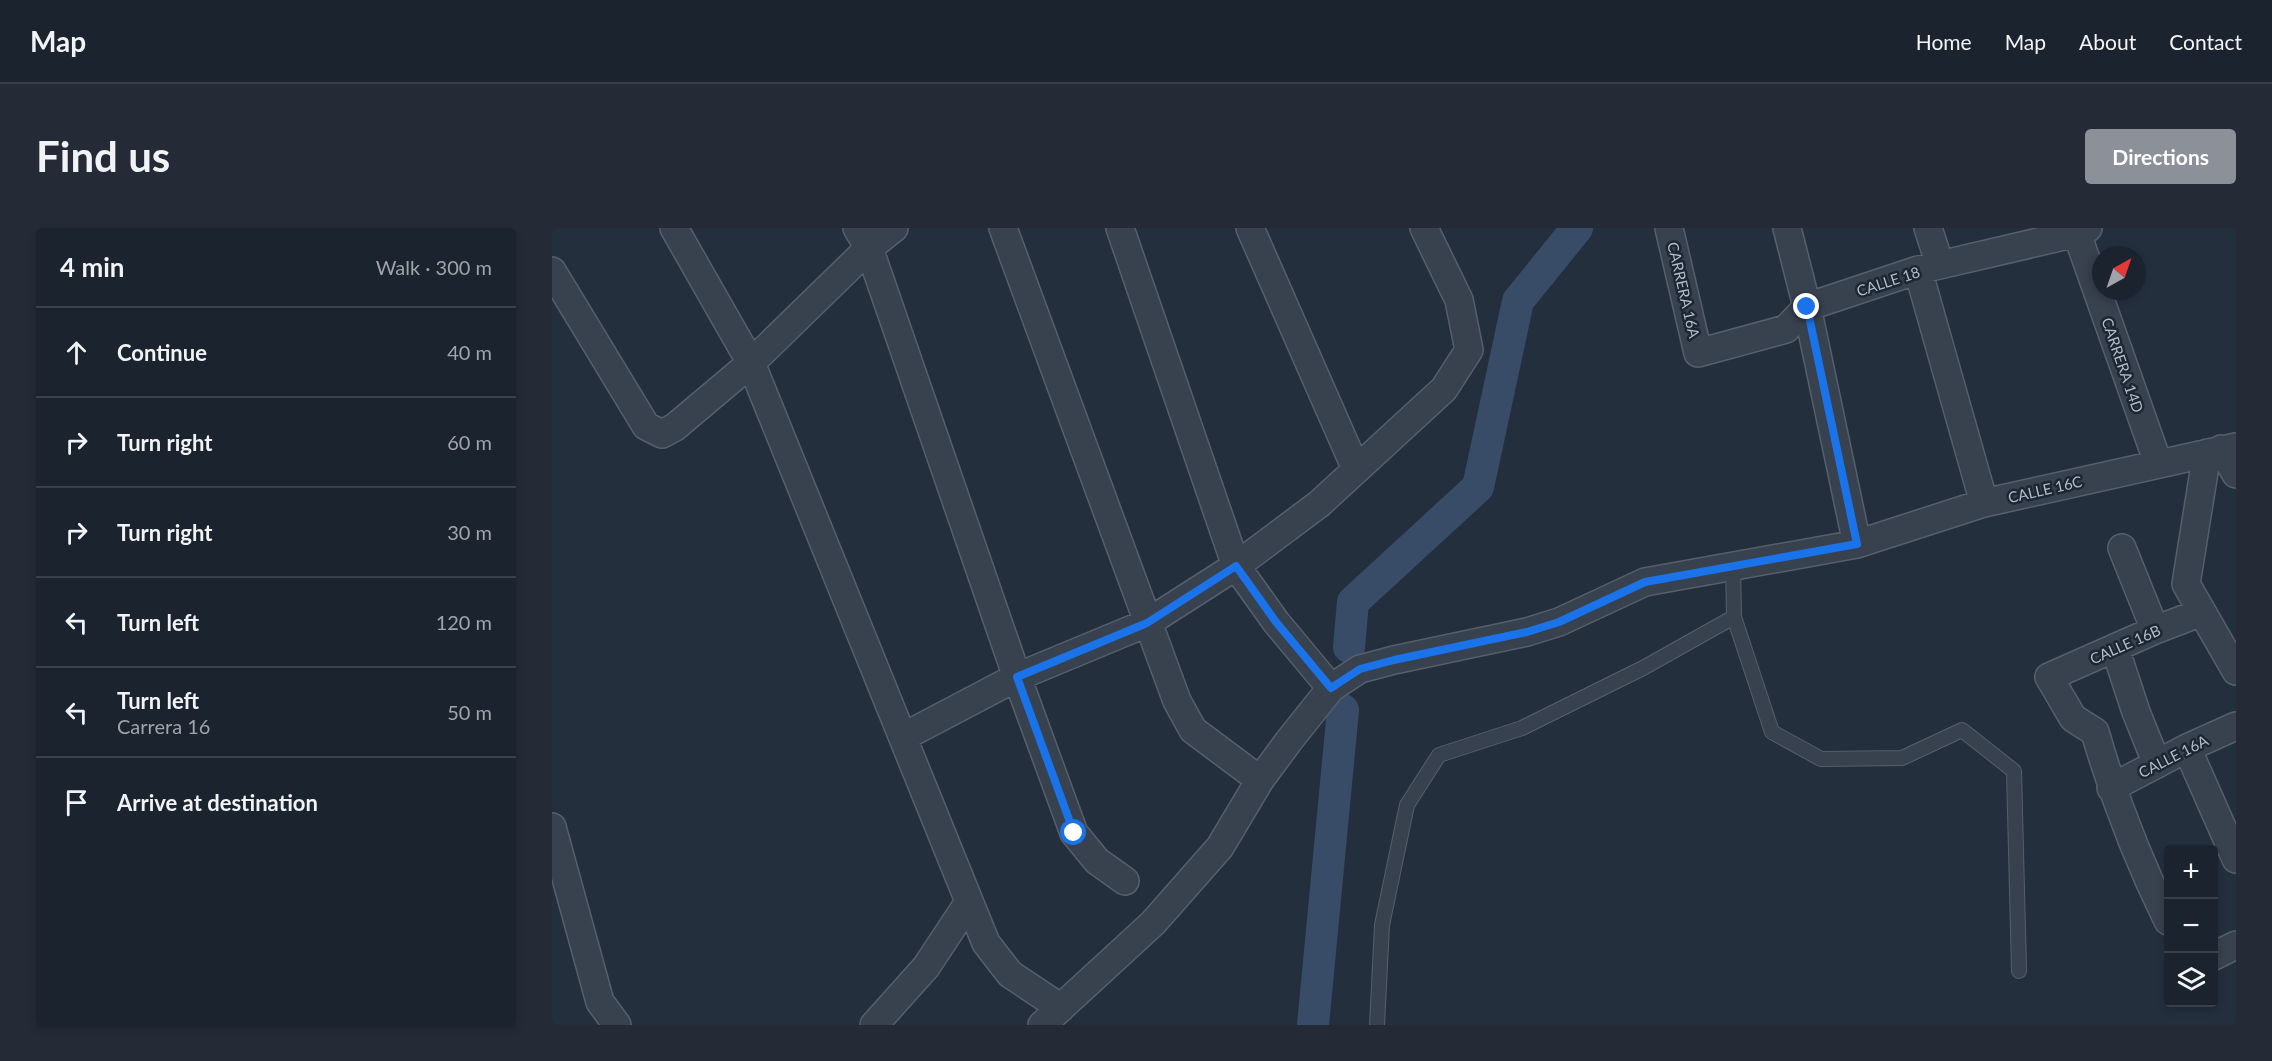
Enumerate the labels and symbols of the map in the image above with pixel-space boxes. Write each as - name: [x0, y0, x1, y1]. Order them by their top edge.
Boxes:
- street label: CARRERA 16A: [1664, 240, 1704, 341]
- north arrow: [2092, 246, 2146, 300]
- street label: CALLE 18: [1854, 262, 1922, 300]
- route end: [1793, 293, 1819, 319]
- street label: CARRERA 14D: [2098, 315, 2148, 415]
- street label: CALLE 16C: [2006, 472, 2084, 506]
- street label: CALLE 16B: [2087, 620, 2163, 668]
- street label: CALLE 16A: [2135, 730, 2212, 781]
- route start: [1060, 819, 1086, 845]

